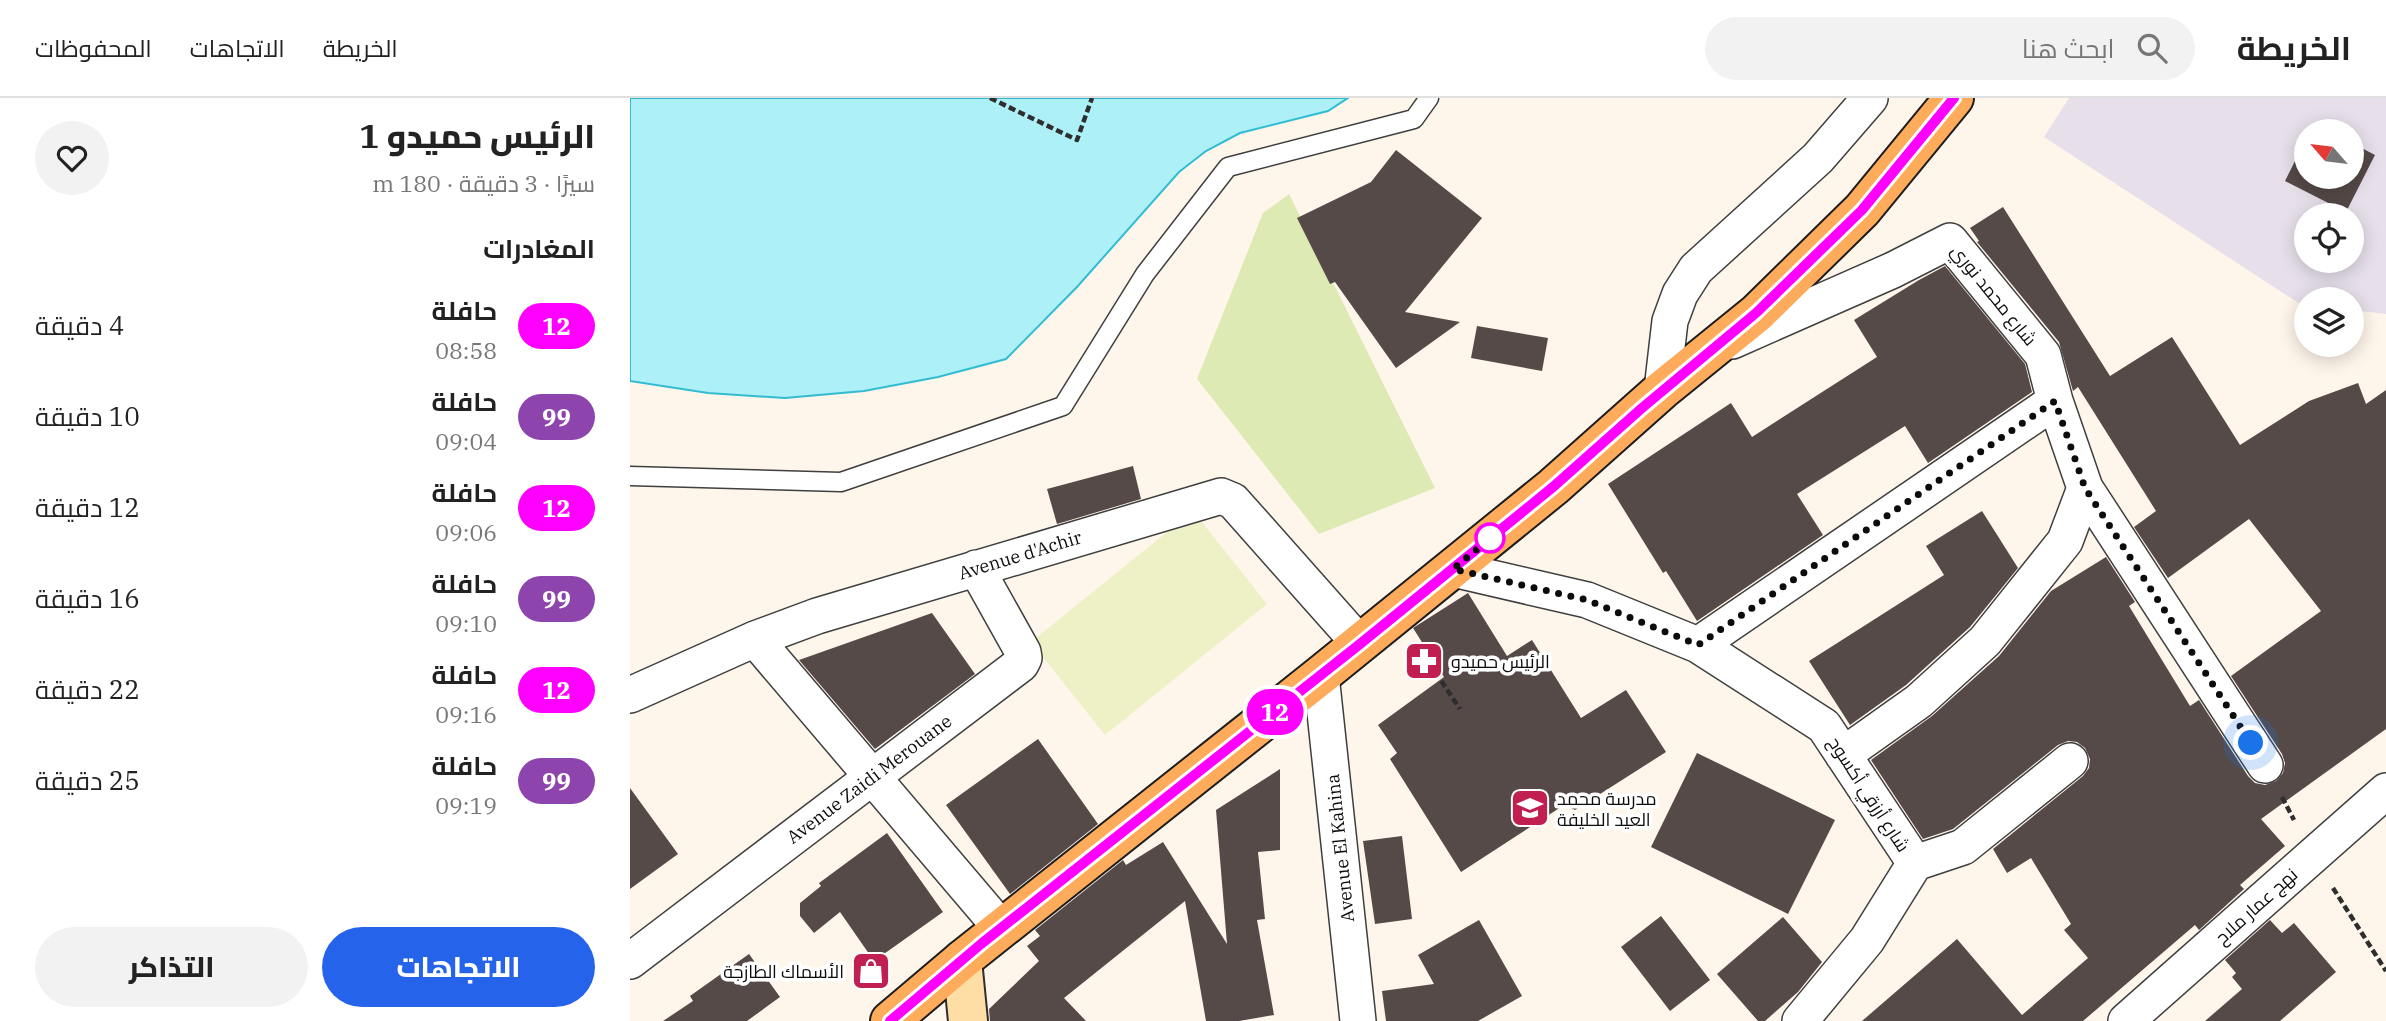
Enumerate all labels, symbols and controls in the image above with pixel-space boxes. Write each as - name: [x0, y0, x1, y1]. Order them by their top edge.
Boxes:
- search box: [1705, 17, 2195, 80]
- text: الخريطة: [2237, 26, 2351, 69]
- icon: search: [2133, 29, 2171, 67]
- text: ابحث هنا: [2022, 31, 2115, 65]
- text: المحفوظات: [35, 32, 152, 64]
- text: الاتجاهات: [190, 32, 285, 64]
- text: الخريطة: [323, 32, 398, 64]
- text: الرئيس حميدو 1: [359, 114, 595, 157]
- north arrow: [2294, 119, 2364, 189]
- map controls: [2294, 119, 2364, 357]
- button: heart: [35, 121, 109, 195]
- text: سيرًا · 3 دقيقة · 180 m: [372, 168, 595, 198]
- button: locate: [2294, 203, 2364, 273]
- text: المغادرات: [483, 231, 595, 265]
- street label: شارع محمد نوري: [1944, 240, 2042, 352]
- button: layers: [2294, 287, 2364, 357]
- text: حافلة: [432, 293, 497, 327]
- text: 4 دقيقة: [35, 308, 124, 342]
- text: 12: [542, 310, 571, 342]
- text: 08:58: [435, 335, 497, 365]
- text: حافلة: [432, 384, 497, 418]
- text: 10 دقيقة: [35, 399, 140, 433]
- text: 99: [542, 401, 571, 433]
- text: 09:04: [435, 426, 497, 456]
- text: حافلة: [432, 475, 497, 509]
- text: 12 دقيقة: [35, 490, 140, 524]
- text: 12: [542, 492, 571, 524]
- text: 09:06: [435, 517, 497, 547]
- unlabelled marker: [1475, 523, 1505, 553]
- street label: Avenue d'Achir: [956, 525, 1084, 585]
- text: حافلة: [432, 566, 497, 600]
- text: 16 دقيقة: [35, 581, 140, 615]
- text: 99: [542, 583, 571, 615]
- text: 09:10: [435, 608, 497, 638]
- pharmacy icon: الرئيس حميدو: [1403, 640, 1445, 682]
- place label: الرئيس حميدو: [1451, 650, 1550, 673]
- text: حافلة: [432, 657, 497, 691]
- text: 22 دقيقة: [35, 672, 140, 706]
- text: 12: [542, 674, 571, 706]
- line badge: 12: [1244, 689, 1306, 735]
- text: 12: [1261, 696, 1289, 728]
- text: 09:16: [435, 699, 497, 729]
- street label: Avenue Zaidi Merouane: [782, 709, 956, 849]
- your location: [2233, 725, 2268, 760]
- street label: شارع أرزقي أكسوح: [1821, 732, 1915, 858]
- text: حافلة: [432, 748, 497, 782]
- text: 25 دقيقة: [35, 763, 140, 797]
- text: 99: [542, 765, 571, 797]
- street label: Avenue El Kahina: [1321, 772, 1359, 923]
- school or university icon: مدرسة محمد العيد الخليفة: [1509, 787, 1551, 829]
- place label: مدرسة محمد العيد الخليفة: [1557, 787, 1657, 831]
- text: 09:19: [435, 790, 497, 820]
- street label: نهج عمار ملاح: [2210, 863, 2303, 950]
- button: التذاكر: [35, 927, 308, 1007]
- button: الاتجاهات: [322, 927, 595, 1007]
- shop icon: الأسماك الطازجة: [850, 950, 892, 992]
- place label: الأسماك الطازجة: [723, 960, 844, 983]

